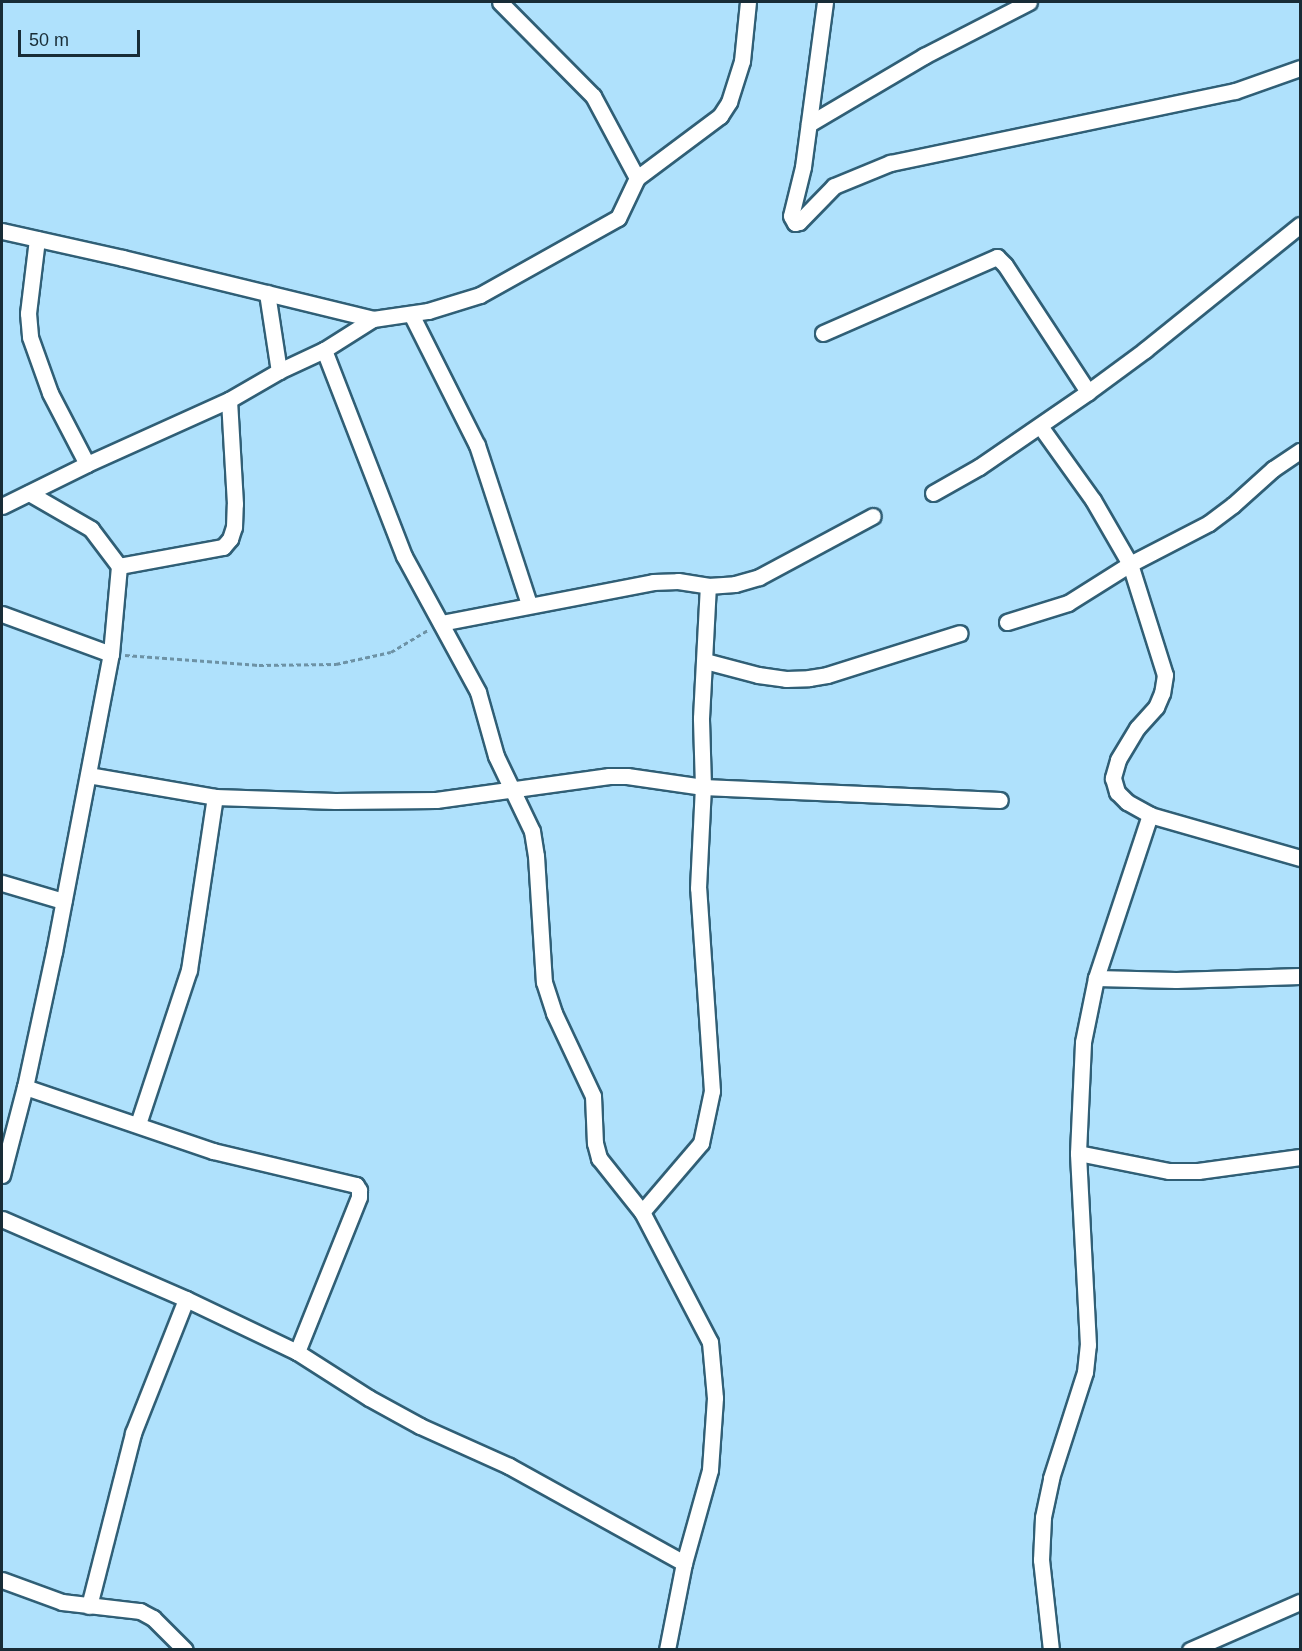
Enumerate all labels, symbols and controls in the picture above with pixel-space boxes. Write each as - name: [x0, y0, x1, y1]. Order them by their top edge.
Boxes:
- scale bar: [21, 18, 142, 56]
- text: 50 m: [29, 30, 69, 50]

